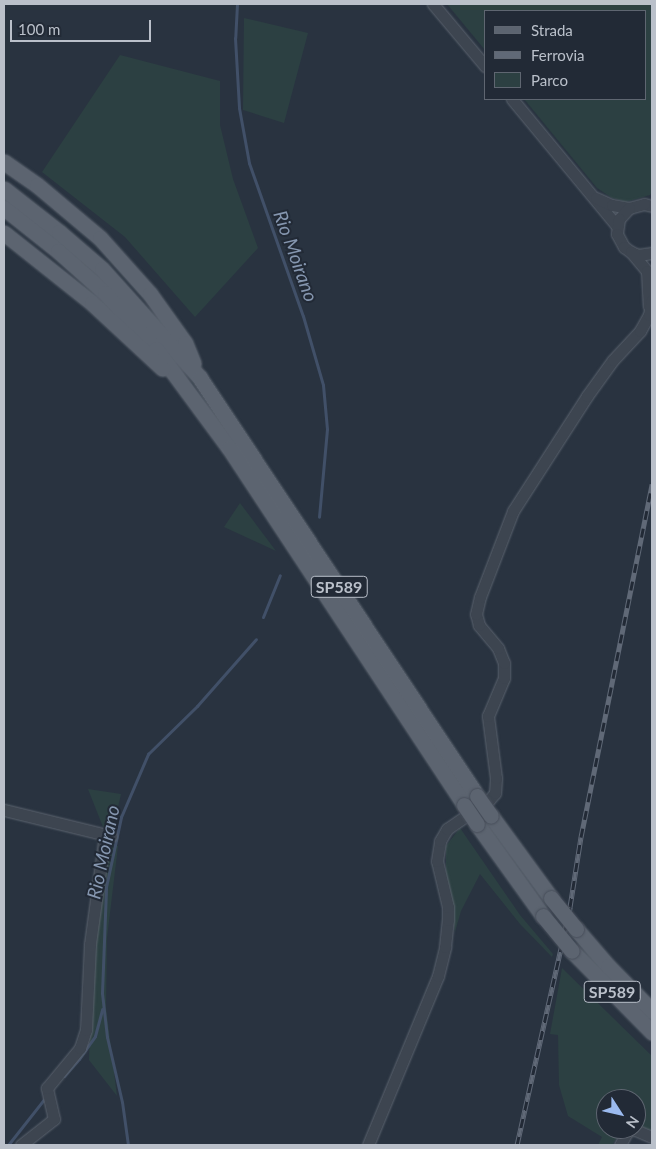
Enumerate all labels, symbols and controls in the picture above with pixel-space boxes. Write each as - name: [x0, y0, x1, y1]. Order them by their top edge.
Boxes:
- scale bar: [12, 10, 154, 42]
- legend: [483, 10, 646, 100]
- text: 100 m: [18, 20, 60, 38]
- text: Strada: [531, 21, 573, 39]
- text: Ferrovia: [531, 46, 584, 64]
- text: Parco: [531, 71, 568, 89]
- water label: Rio Moirano: [269, 207, 323, 305]
- road number: SP589: [310, 574, 368, 600]
- water label: Rio Moirano: [82, 803, 124, 901]
- road number: SP589: [583, 979, 641, 1006]
- north arrow: [596, 1089, 646, 1139]
- text: N: [623, 1113, 643, 1132]

